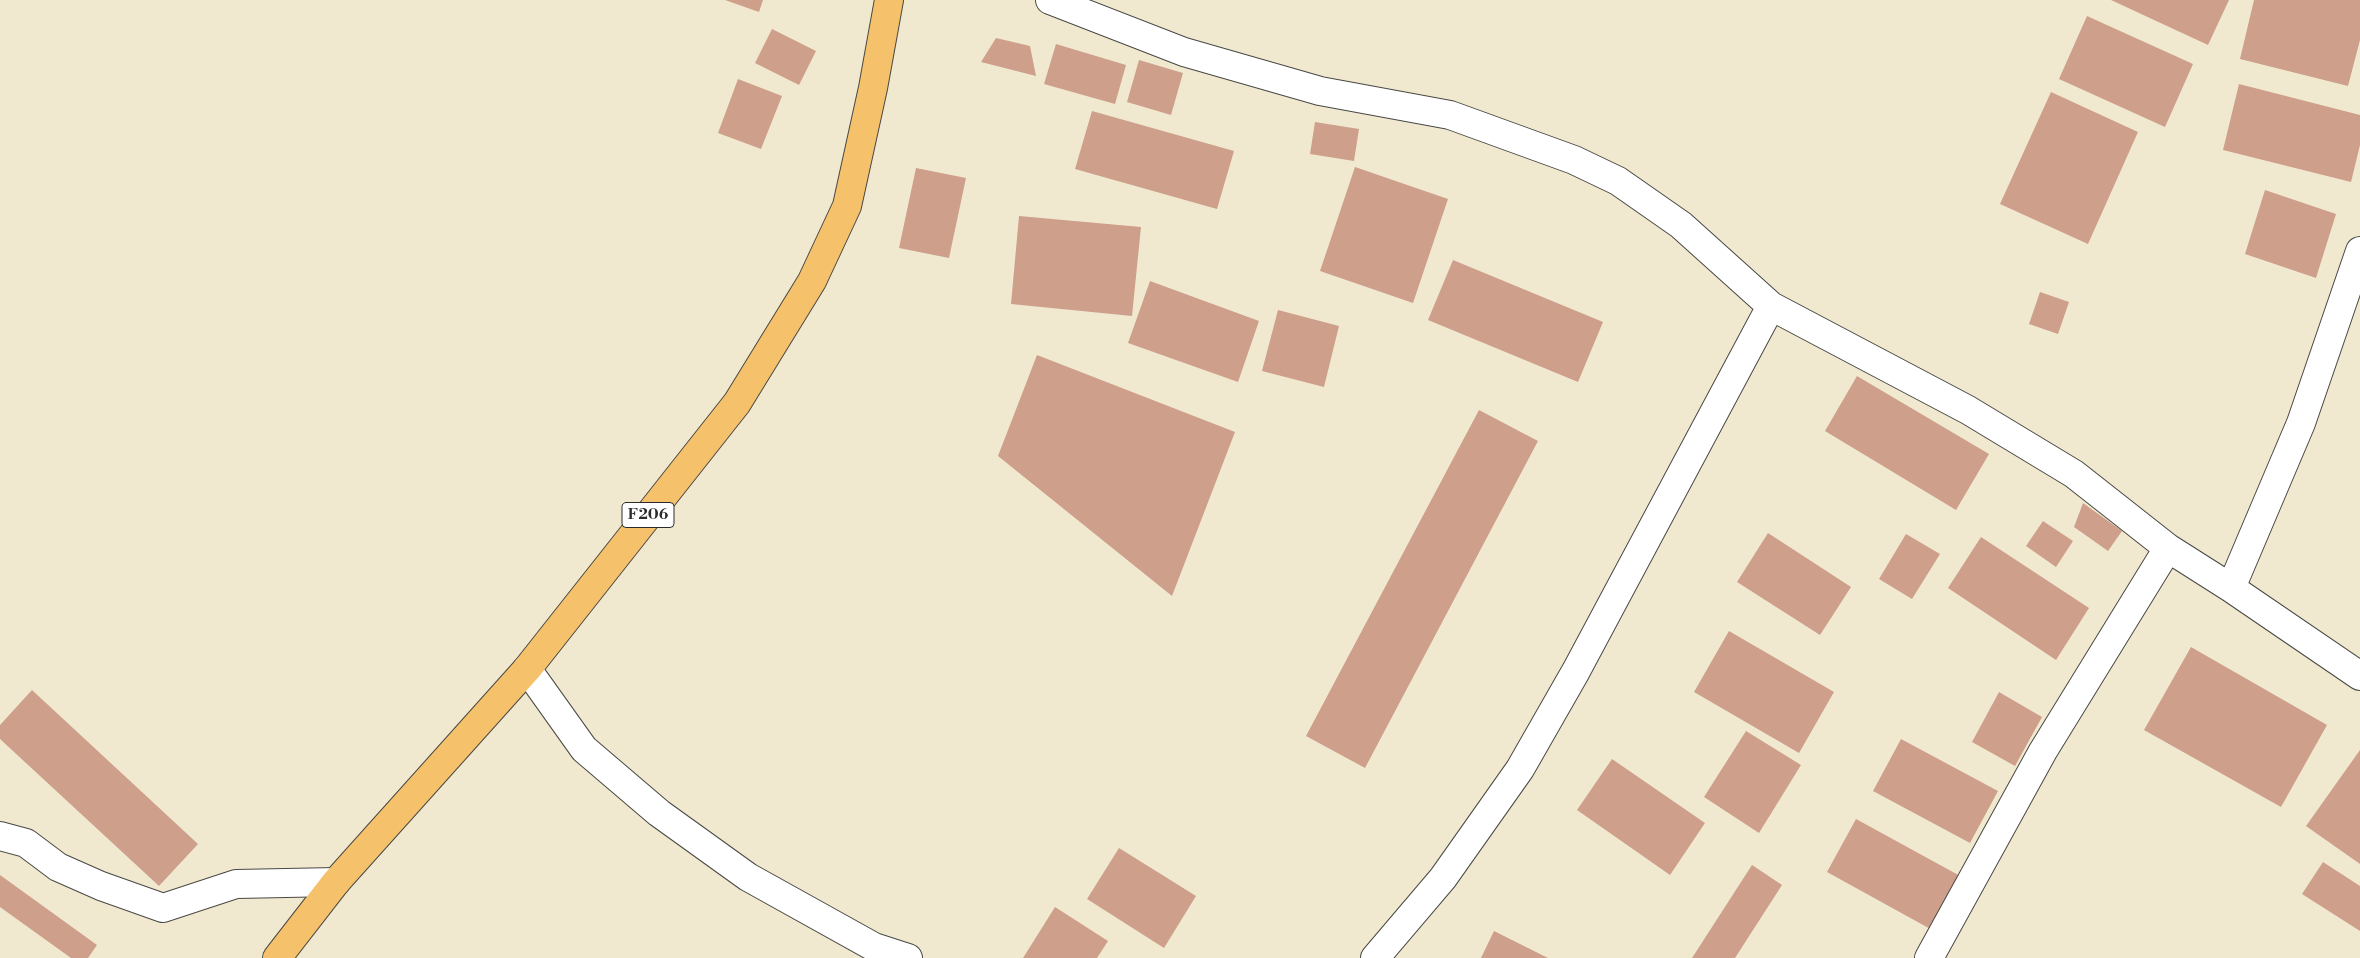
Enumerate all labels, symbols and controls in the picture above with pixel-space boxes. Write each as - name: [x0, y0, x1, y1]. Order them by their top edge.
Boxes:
- road number: F206: [622, 502, 674, 528]

